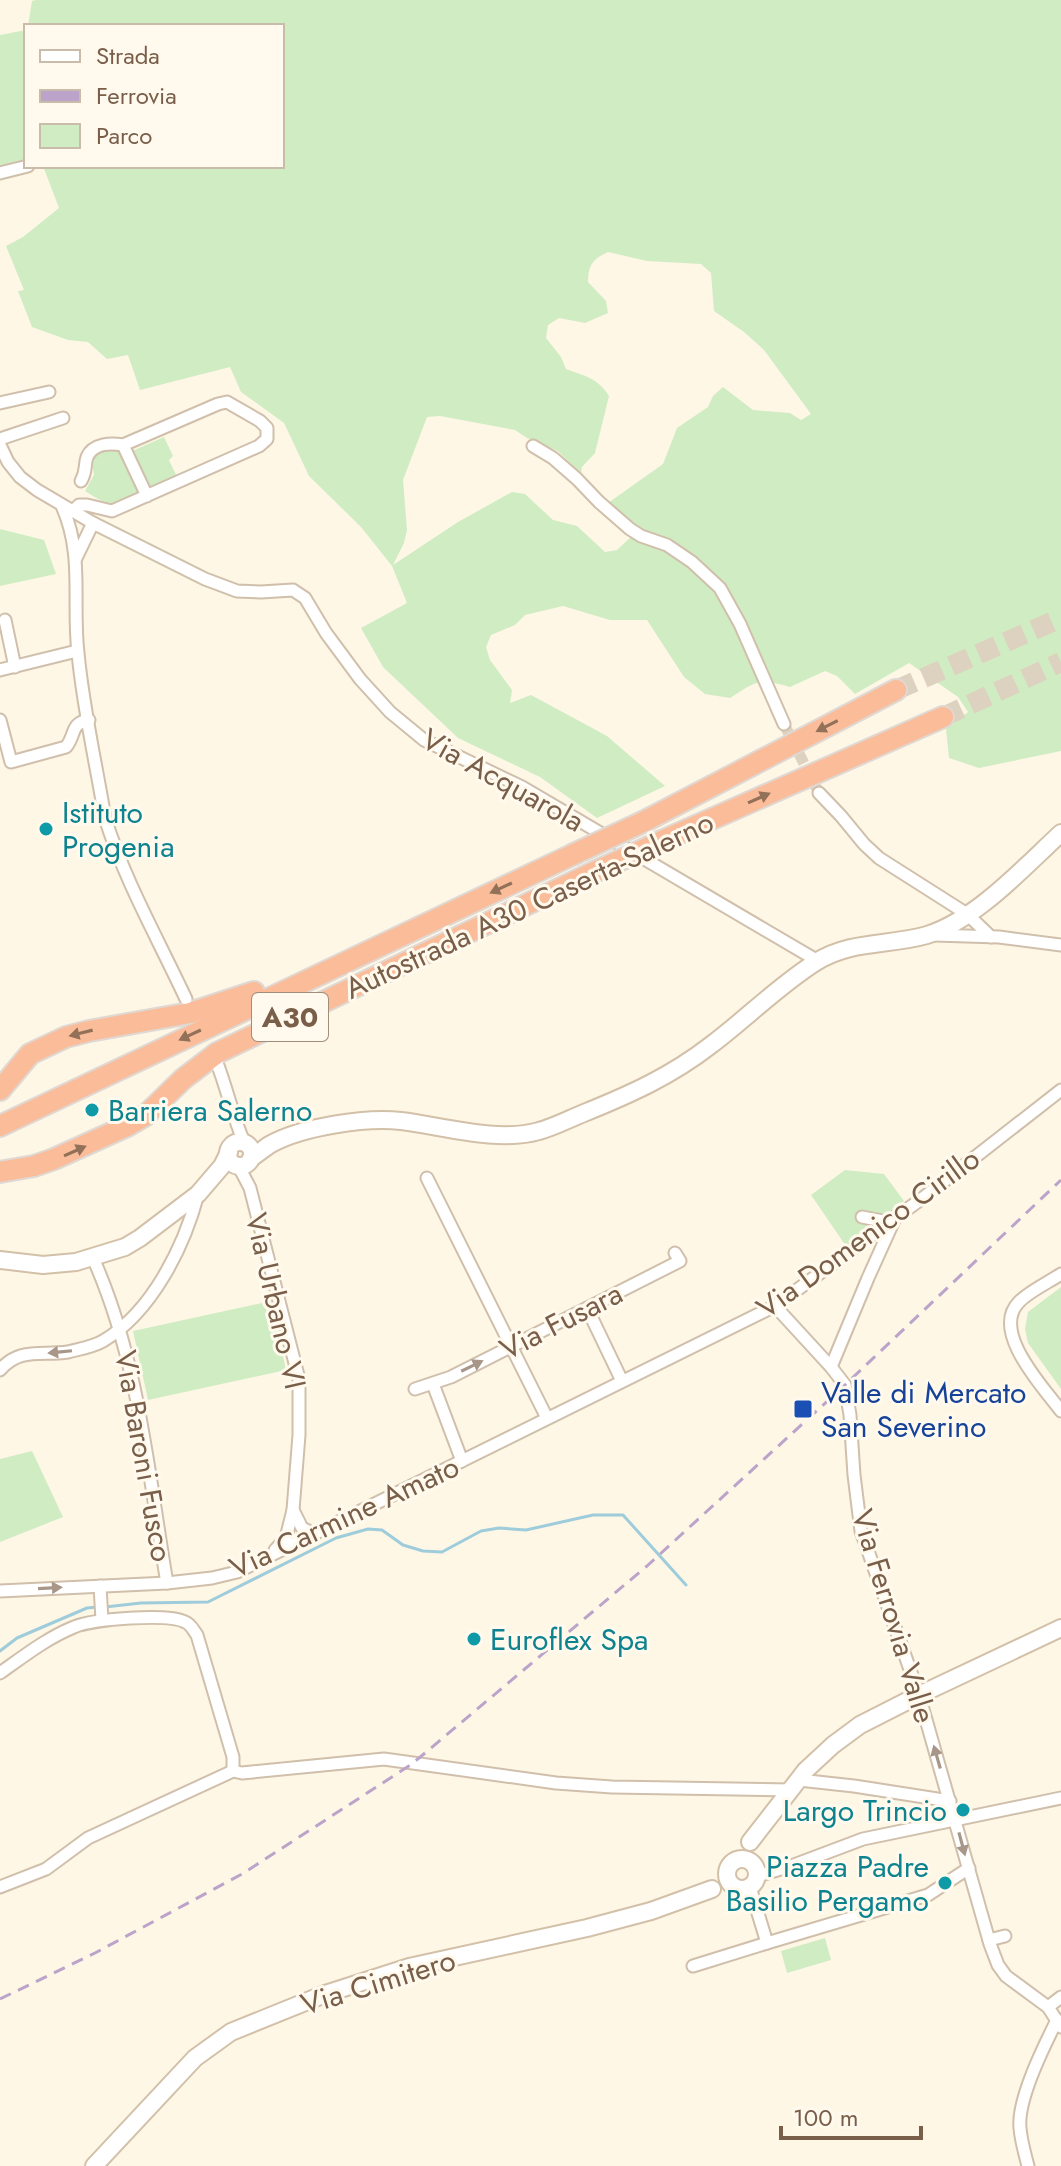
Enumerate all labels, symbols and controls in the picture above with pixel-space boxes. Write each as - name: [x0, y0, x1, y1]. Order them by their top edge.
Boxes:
- legend: [24, 24, 284, 168]
- text: Strada: [96, 38, 160, 73]
- text: Ferrovia: [96, 78, 177, 113]
- text: Parco: [96, 118, 152, 153]
- street label: Via Acquarola: [414, 718, 592, 842]
- one-way arrow: [816, 719, 839, 732]
- place label: Istituto Progenia: [62, 791, 175, 868]
- one-way arrow: [747, 792, 770, 805]
- street label: Autostrada A30 Caserta-Salerno: [337, 800, 721, 1010]
- marker: Istituto Progenia: [37, 820, 55, 838]
- one-way arrow: [490, 881, 513, 895]
- road number: A30: [252, 993, 328, 1041]
- one-way arrow: [69, 1027, 94, 1039]
- one-way arrow: [179, 1028, 202, 1042]
- place label: Barriera Salerno: [108, 1089, 312, 1132]
- marker: Barriera Salerno: [83, 1101, 101, 1119]
- street label: Via Domenico Cirillo: [748, 1137, 988, 1329]
- one-way arrow: [63, 1144, 86, 1157]
- street label: Via Urbano VI: [235, 1209, 317, 1393]
- street label: Via Fusara: [492, 1272, 630, 1370]
- one-way arrow: [47, 1345, 72, 1358]
- street label: Via Baroni Fusco: [104, 1347, 184, 1565]
- one-way arrow: [461, 1359, 484, 1373]
- place label: Valle di Mercato San Severino: [821, 1371, 1026, 1448]
- marker: Valle di Mercato San Severino: [792, 1398, 814, 1420]
- street label: Via Carmine Amato: [222, 1445, 466, 1589]
- street label: Via Ferrovia Valle: [841, 1504, 947, 1728]
- one-way arrow: [38, 1581, 63, 1594]
- place label: Euroflex Spa: [490, 1618, 649, 1661]
- marker: Euroflex Spa: [465, 1630, 483, 1648]
- one-way arrow: [930, 1744, 943, 1768]
- place label: Largo Trincio: [783, 1789, 947, 1832]
- marker: Largo Trincio: [954, 1801, 972, 1819]
- one-way arrow: [957, 1831, 969, 1856]
- place label: Piazza Padre Basilio Pergamo: [726, 1845, 929, 1922]
- marker: Piazza Padre Basilio Pergamo: [936, 1874, 954, 1892]
- street label: Via Cimitero: [295, 1938, 461, 2026]
- scale bar: [781, 2090, 921, 2140]
- text: 100 m: [793, 2100, 859, 2135]

